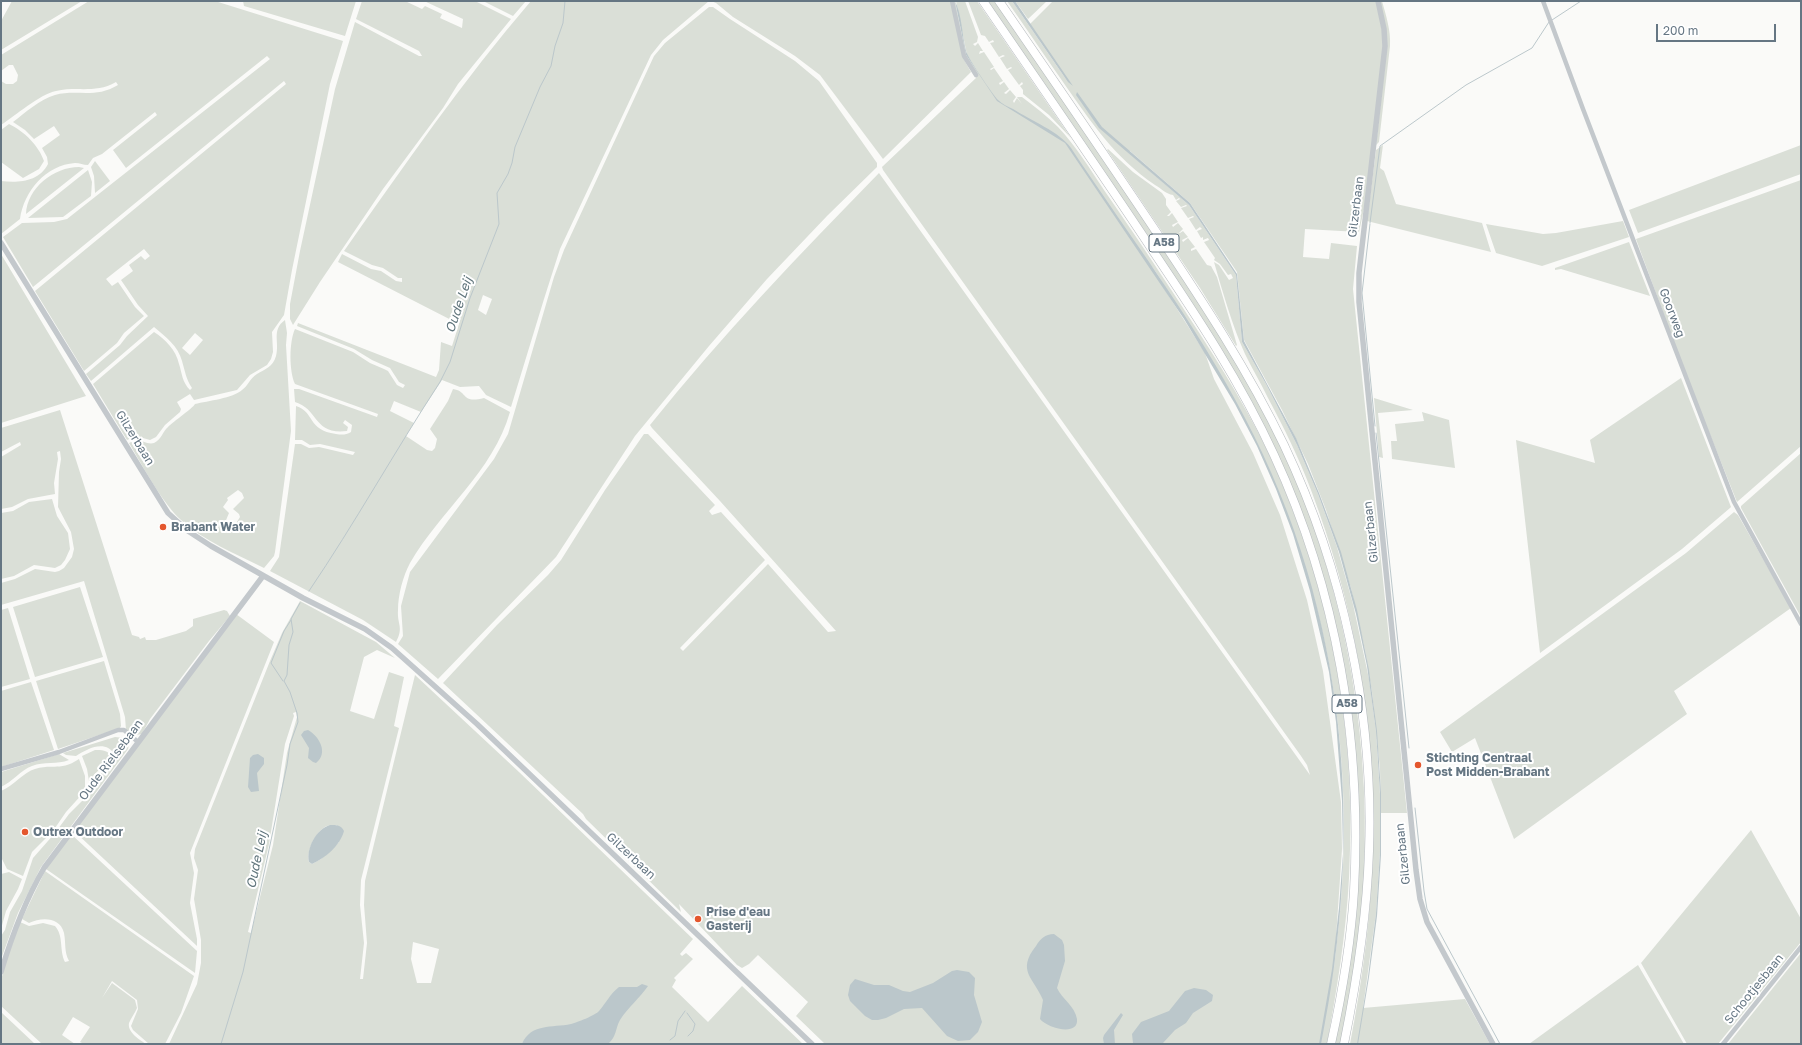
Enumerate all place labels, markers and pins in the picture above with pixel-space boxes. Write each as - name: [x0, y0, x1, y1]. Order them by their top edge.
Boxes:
- place label: Brabant Water: [171, 520, 255, 534]
- marker: Brabant Water: [158, 522, 168, 532]
- place label: Stichting Centraal Post Midden-Brabant: [1426, 751, 1550, 779]
- marker: Stichting Centraal Post Midden-Brabant: [1413, 760, 1423, 770]
- place label: Outrex Outdoor: [33, 825, 123, 839]
- marker: Outrex Outdoor: [20, 827, 30, 837]
- place label: Prise d'eau Gasterij: [706, 905, 770, 933]
- marker: Prise d'eau Gasterij: [693, 914, 703, 924]

